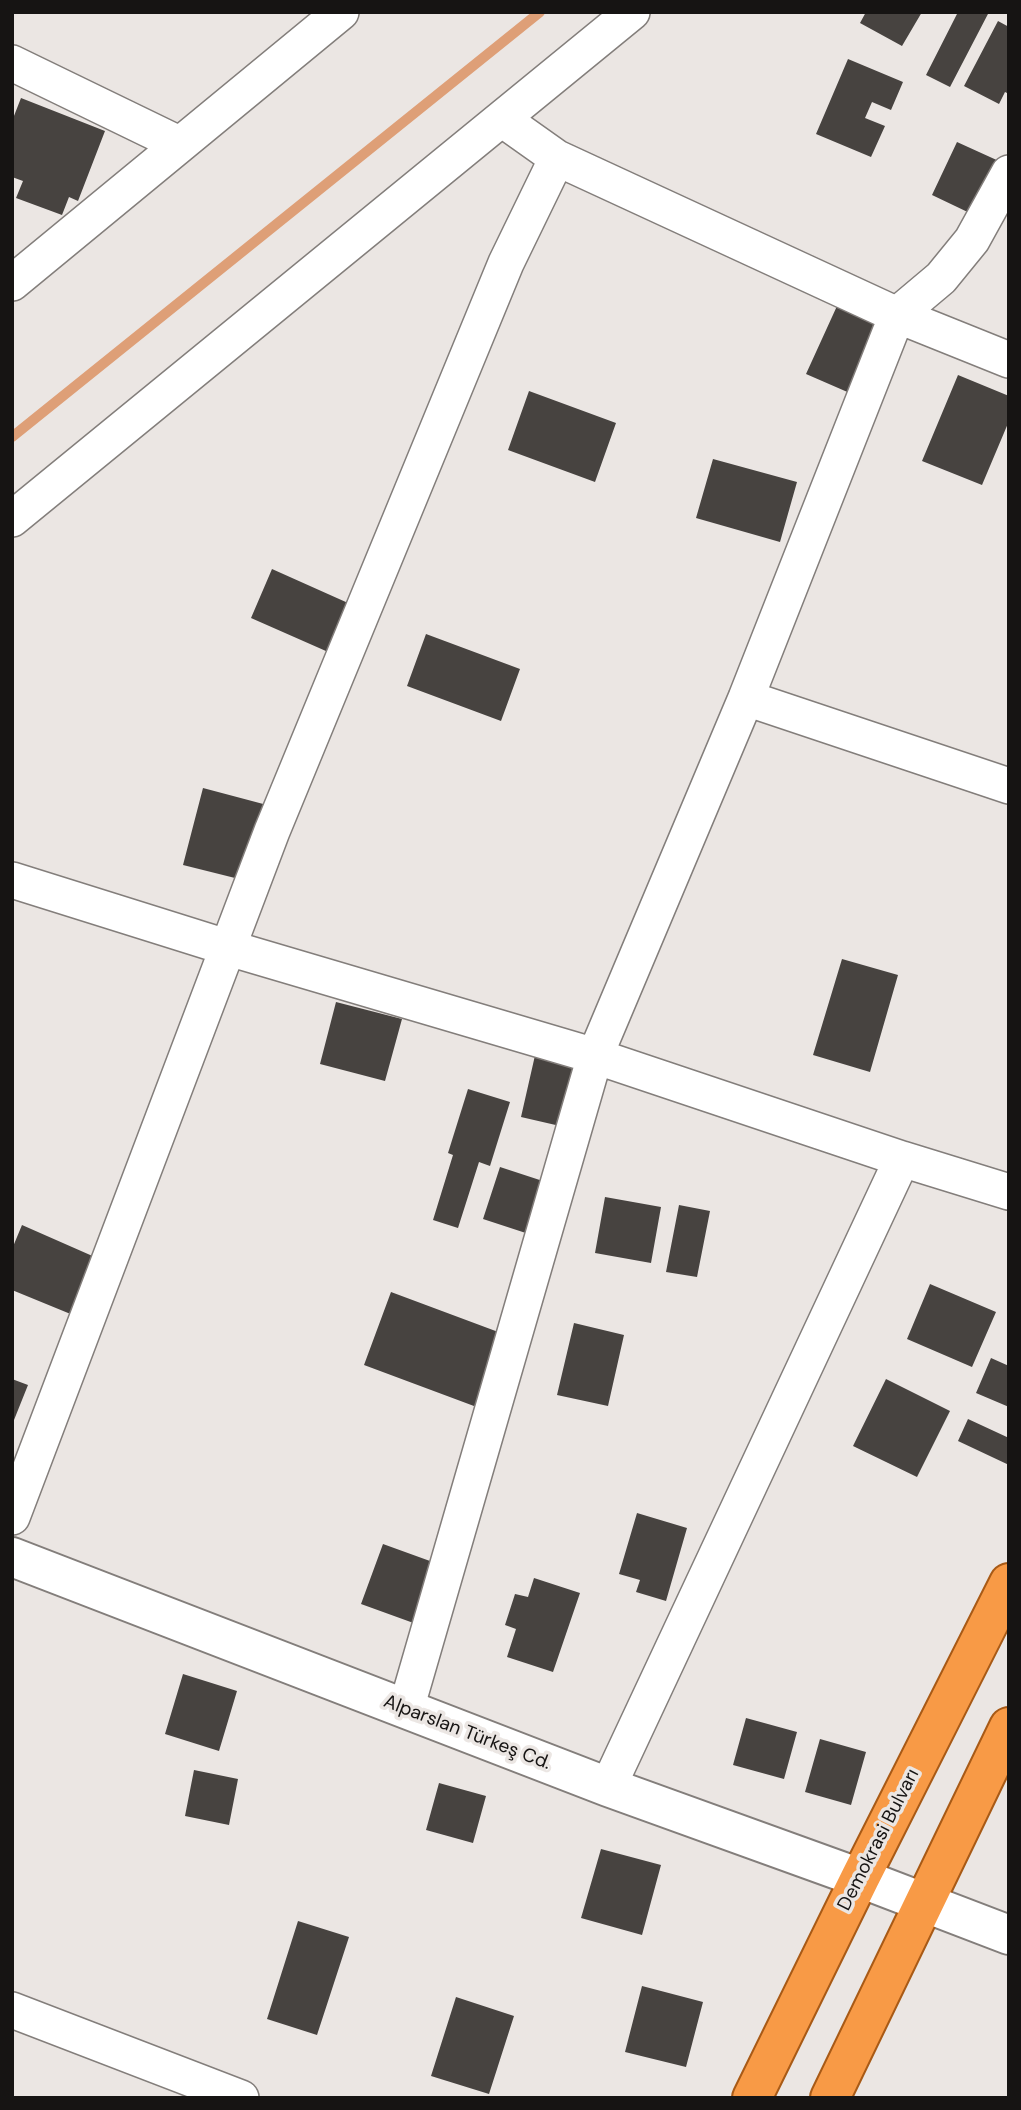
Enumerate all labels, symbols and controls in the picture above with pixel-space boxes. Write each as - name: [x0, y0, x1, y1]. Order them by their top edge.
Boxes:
- street label: Alparslan Türkeş Cd.: [380, 1691, 554, 1775]
- street label: Demokrasi Bulvarı: [833, 1765, 925, 1915]

